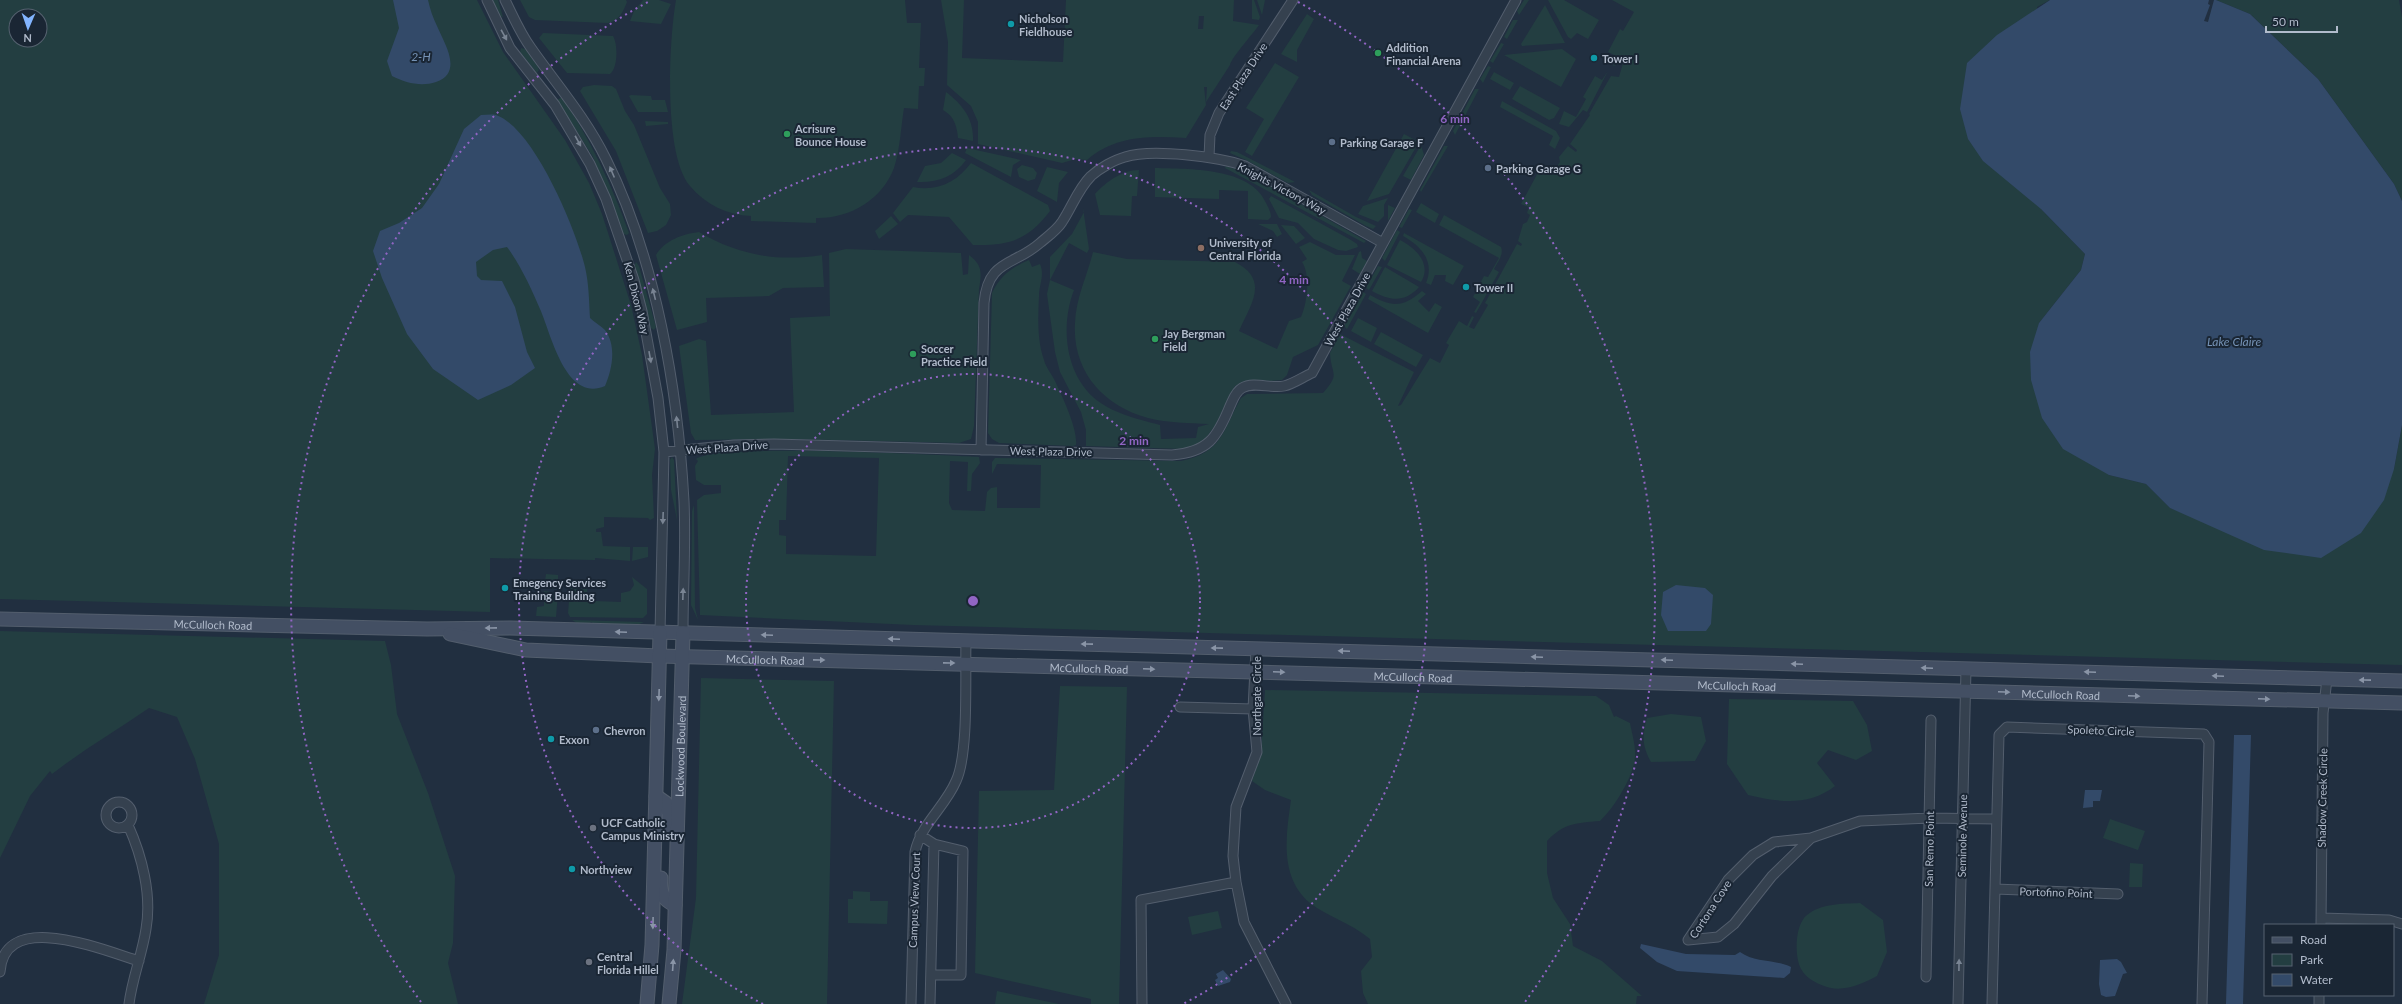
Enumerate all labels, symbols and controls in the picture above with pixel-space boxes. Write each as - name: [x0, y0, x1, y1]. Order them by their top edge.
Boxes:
- north arrow: [8, 8, 48, 48]
- scale bar: [2266, 8, 2337, 34]
- place label: Nicholson Fieldhouse: [1019, 12, 1072, 38]
- text: 50 m: [2272, 14, 2299, 29]
- marker: Nicholson Fieldhouse: [1006, 19, 1016, 29]
- one-way arrow: [500, 30, 507, 41]
- text: N: [23, 32, 32, 45]
- street label: East Plaza Drive: [1216, 40, 1270, 112]
- place label: Addition Financial Arena: [1385, 41, 1461, 67]
- marker: Addition Financial Arena: [1373, 48, 1383, 58]
- water label: 2-H: [411, 49, 431, 64]
- place label: Tower I: [1602, 52, 1638, 65]
- marker: Tower I: [1589, 53, 1599, 63]
- text: 6 min: [1440, 111, 1470, 126]
- place label: Acrisure Bounce House: [794, 122, 866, 148]
- marker: Acrisure Bounce House: [782, 129, 792, 139]
- one-way arrow: [575, 136, 582, 147]
- place label: Parking Garage F: [1340, 136, 1423, 149]
- marker: Parking Garage F: [1327, 137, 1337, 147]
- street label: Knights Victory Way: [1236, 159, 1329, 217]
- place label: Parking Garage G: [1496, 162, 1581, 175]
- marker: Parking Garage G: [1483, 163, 1493, 173]
- one-way arrow: [608, 165, 614, 177]
- place label: University of Central Florida: [1209, 236, 1281, 262]
- marker: University of Central Florida: [1196, 243, 1206, 253]
- street label: Ken Dixon Way: [622, 260, 652, 336]
- street label: West Plaza Drive: [1321, 270, 1373, 348]
- text: 4 min: [1279, 272, 1309, 287]
- place label: Tower II: [1474, 281, 1513, 294]
- marker: Tower II: [1461, 282, 1471, 292]
- one-way arrow: [651, 288, 657, 300]
- place label: Jay Bergman Field: [1163, 327, 1225, 353]
- marker: Jay Bergman Field: [1150, 334, 1160, 344]
- water label: Lake Claire: [2207, 334, 2261, 349]
- place label: Soccer Practice Field: [921, 342, 987, 368]
- marker: Soccer Practice Field: [908, 349, 918, 359]
- one-way arrow: [648, 350, 654, 363]
- one-way arrow: [674, 416, 680, 428]
- text: 2 min: [1119, 433, 1149, 448]
- street label: West Plaza Drive: [686, 438, 769, 456]
- street label: West Plaza Drive: [1010, 444, 1092, 458]
- one-way arrow: [660, 512, 667, 524]
- place label: Emegency Services Training Building: [513, 576, 606, 602]
- marker: Emegency Services Training Building: [500, 583, 510, 593]
- one-way arrow: [680, 588, 687, 600]
- centre of rings: [966, 594, 980, 608]
- street label: McCulloch Road: [173, 617, 252, 631]
- one-way arrow: [484, 625, 497, 631]
- one-way arrow: [614, 629, 627, 635]
- one-way arrow: [761, 632, 773, 639]
- one-way arrow: [887, 636, 900, 642]
- one-way arrow: [1080, 641, 1093, 647]
- one-way arrow: [1211, 644, 1223, 651]
- one-way arrow: [1337, 648, 1350, 654]
- street label: McCulloch Road: [726, 651, 805, 666]
- one-way arrow: [1531, 653, 1543, 660]
- street label: Northgate Circle: [1250, 656, 1263, 736]
- one-way arrow: [813, 657, 826, 663]
- one-way arrow: [1661, 657, 1673, 664]
- one-way arrow: [943, 660, 956, 666]
- street label: McCulloch Road: [1050, 660, 1129, 675]
- one-way arrow: [1790, 661, 1803, 667]
- one-way arrow: [1921, 664, 1933, 671]
- one-way arrow: [1143, 666, 1156, 672]
- one-way arrow: [1273, 669, 1285, 676]
- street label: McCulloch Road: [1373, 669, 1452, 684]
- one-way arrow: [2083, 669, 2096, 675]
- one-way arrow: [2211, 673, 2224, 679]
- one-way arrow: [2358, 677, 2371, 683]
- street label: McCulloch Road: [1697, 678, 1776, 693]
- street label: McCulloch Road: [2021, 686, 2100, 701]
- one-way arrow: [655, 689, 662, 701]
- one-way arrow: [1998, 689, 2011, 695]
- one-way arrow: [2128, 692, 2140, 699]
- street label: Lockwood Boulevard: [672, 696, 688, 797]
- one-way arrow: [2258, 696, 2271, 702]
- street label: Spoleto Circle: [2067, 722, 2135, 738]
- place label: Chevron: [604, 724, 646, 737]
- marker: Chevron: [591, 725, 601, 735]
- place label: Exxon: [559, 733, 589, 746]
- marker: Exxon: [546, 734, 556, 744]
- street label: Shadow Creek Circle: [2315, 748, 2329, 848]
- street label: Seminole Avenue: [1955, 794, 1969, 878]
- street label: San Remo Point: [1922, 811, 1936, 887]
- place label: UCF Catholic Campus Ministry: [601, 816, 684, 842]
- marker: UCF Catholic Campus Ministry: [588, 823, 598, 833]
- street label: Campus View Court: [906, 852, 922, 948]
- place label: Northview: [580, 863, 632, 876]
- marker: Northview: [567, 864, 577, 874]
- street label: Cortona Cove: [1686, 877, 1734, 941]
- street label: Portofino Point: [2019, 884, 2093, 900]
- one-way arrow: [650, 917, 656, 930]
- legend: [2264, 924, 2394, 996]
- text: Road: [2300, 932, 2327, 947]
- place label: Central Florida Hillel: [597, 950, 659, 976]
- text: Park: [2300, 952, 2324, 967]
- marker: Central Florida Hillel: [584, 957, 594, 967]
- one-way arrow: [1956, 958, 1962, 971]
- one-way arrow: [669, 959, 676, 971]
- text: Water: [2300, 972, 2333, 987]

